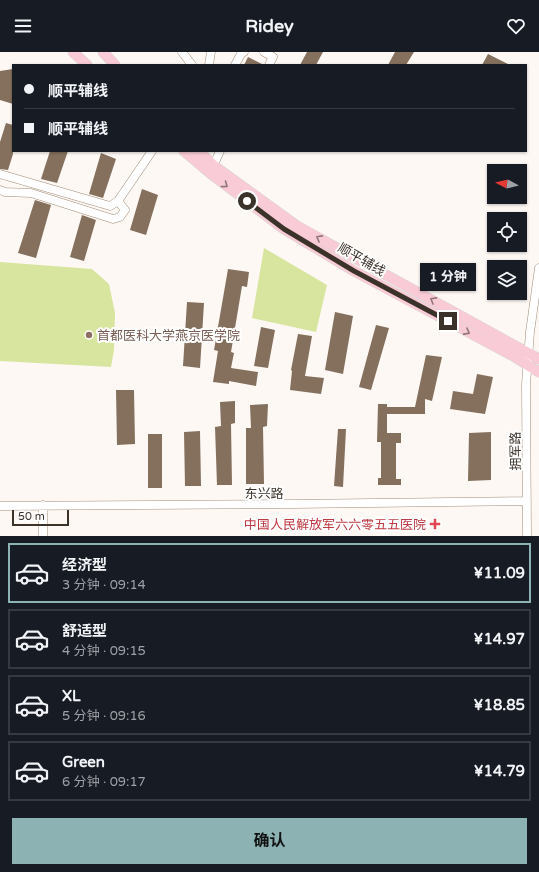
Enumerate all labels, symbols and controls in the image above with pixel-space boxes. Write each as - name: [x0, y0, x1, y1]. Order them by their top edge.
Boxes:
- icon: menu: [12, 15, 34, 37]
- text: Ridey: [245, 15, 294, 37]
- icon: heart: [505, 15, 527, 37]
- text: 顺平辅线: [48, 82, 108, 100]
- text: 顺平辅线: [48, 120, 108, 138]
- north arrow: [487, 164, 527, 204]
- map controls: [487, 164, 527, 300]
- one-way arrow: [220, 180, 227, 187]
- route start: [238, 192, 256, 210]
- button: locate: [487, 212, 527, 252]
- one-way arrow: [316, 235, 323, 242]
- street label: 顺平辅线: [335, 240, 388, 280]
- button: layers: [487, 260, 527, 300]
- callout: 1 分钟: [420, 263, 476, 291]
- text: 1 分钟: [429, 269, 467, 285]
- one-way arrow: [430, 298, 437, 305]
- route end: [439, 312, 457, 330]
- one-way arrow: [463, 327, 470, 334]
- place label: 首都医科大学燕京医学院: [97, 328, 240, 344]
- marker: 首都医科大学燕京医学院: [84, 330, 94, 340]
- street label: 拥军路: [508, 431, 524, 471]
- street label: 东兴路: [244, 486, 284, 502]
- scale bar: [12, 508, 69, 527]
- text: 50 m: [18, 510, 45, 523]
- place label: 中国人民解放军六六零五五医院: [244, 517, 426, 533]
- marker: 中国人民解放军六六零五五医院: [429, 518, 441, 530]
- icon: car: [14, 555, 50, 591]
- text: 经济型: [62, 556, 107, 574]
- text: ¥11.09: [474, 564, 525, 582]
- text: 3 分钟 · 09:14: [62, 577, 146, 593]
- icon: car: [14, 621, 50, 657]
- text: 舒适型: [62, 622, 107, 640]
- text: ¥14.97: [474, 630, 525, 648]
- text: 4 分钟 · 09:15: [62, 643, 146, 659]
- icon: car: [14, 687, 50, 723]
- text: XL: [62, 687, 81, 705]
- text: ¥18.85: [474, 696, 525, 714]
- text: 5 分钟 · 09:16: [62, 708, 146, 724]
- icon: car: [14, 753, 50, 789]
- text: Green: [62, 753, 105, 771]
- text: ¥14.79: [474, 762, 525, 780]
- text: 6 分钟 · 09:17: [62, 774, 146, 790]
- button: 确认: [12, 818, 527, 864]

